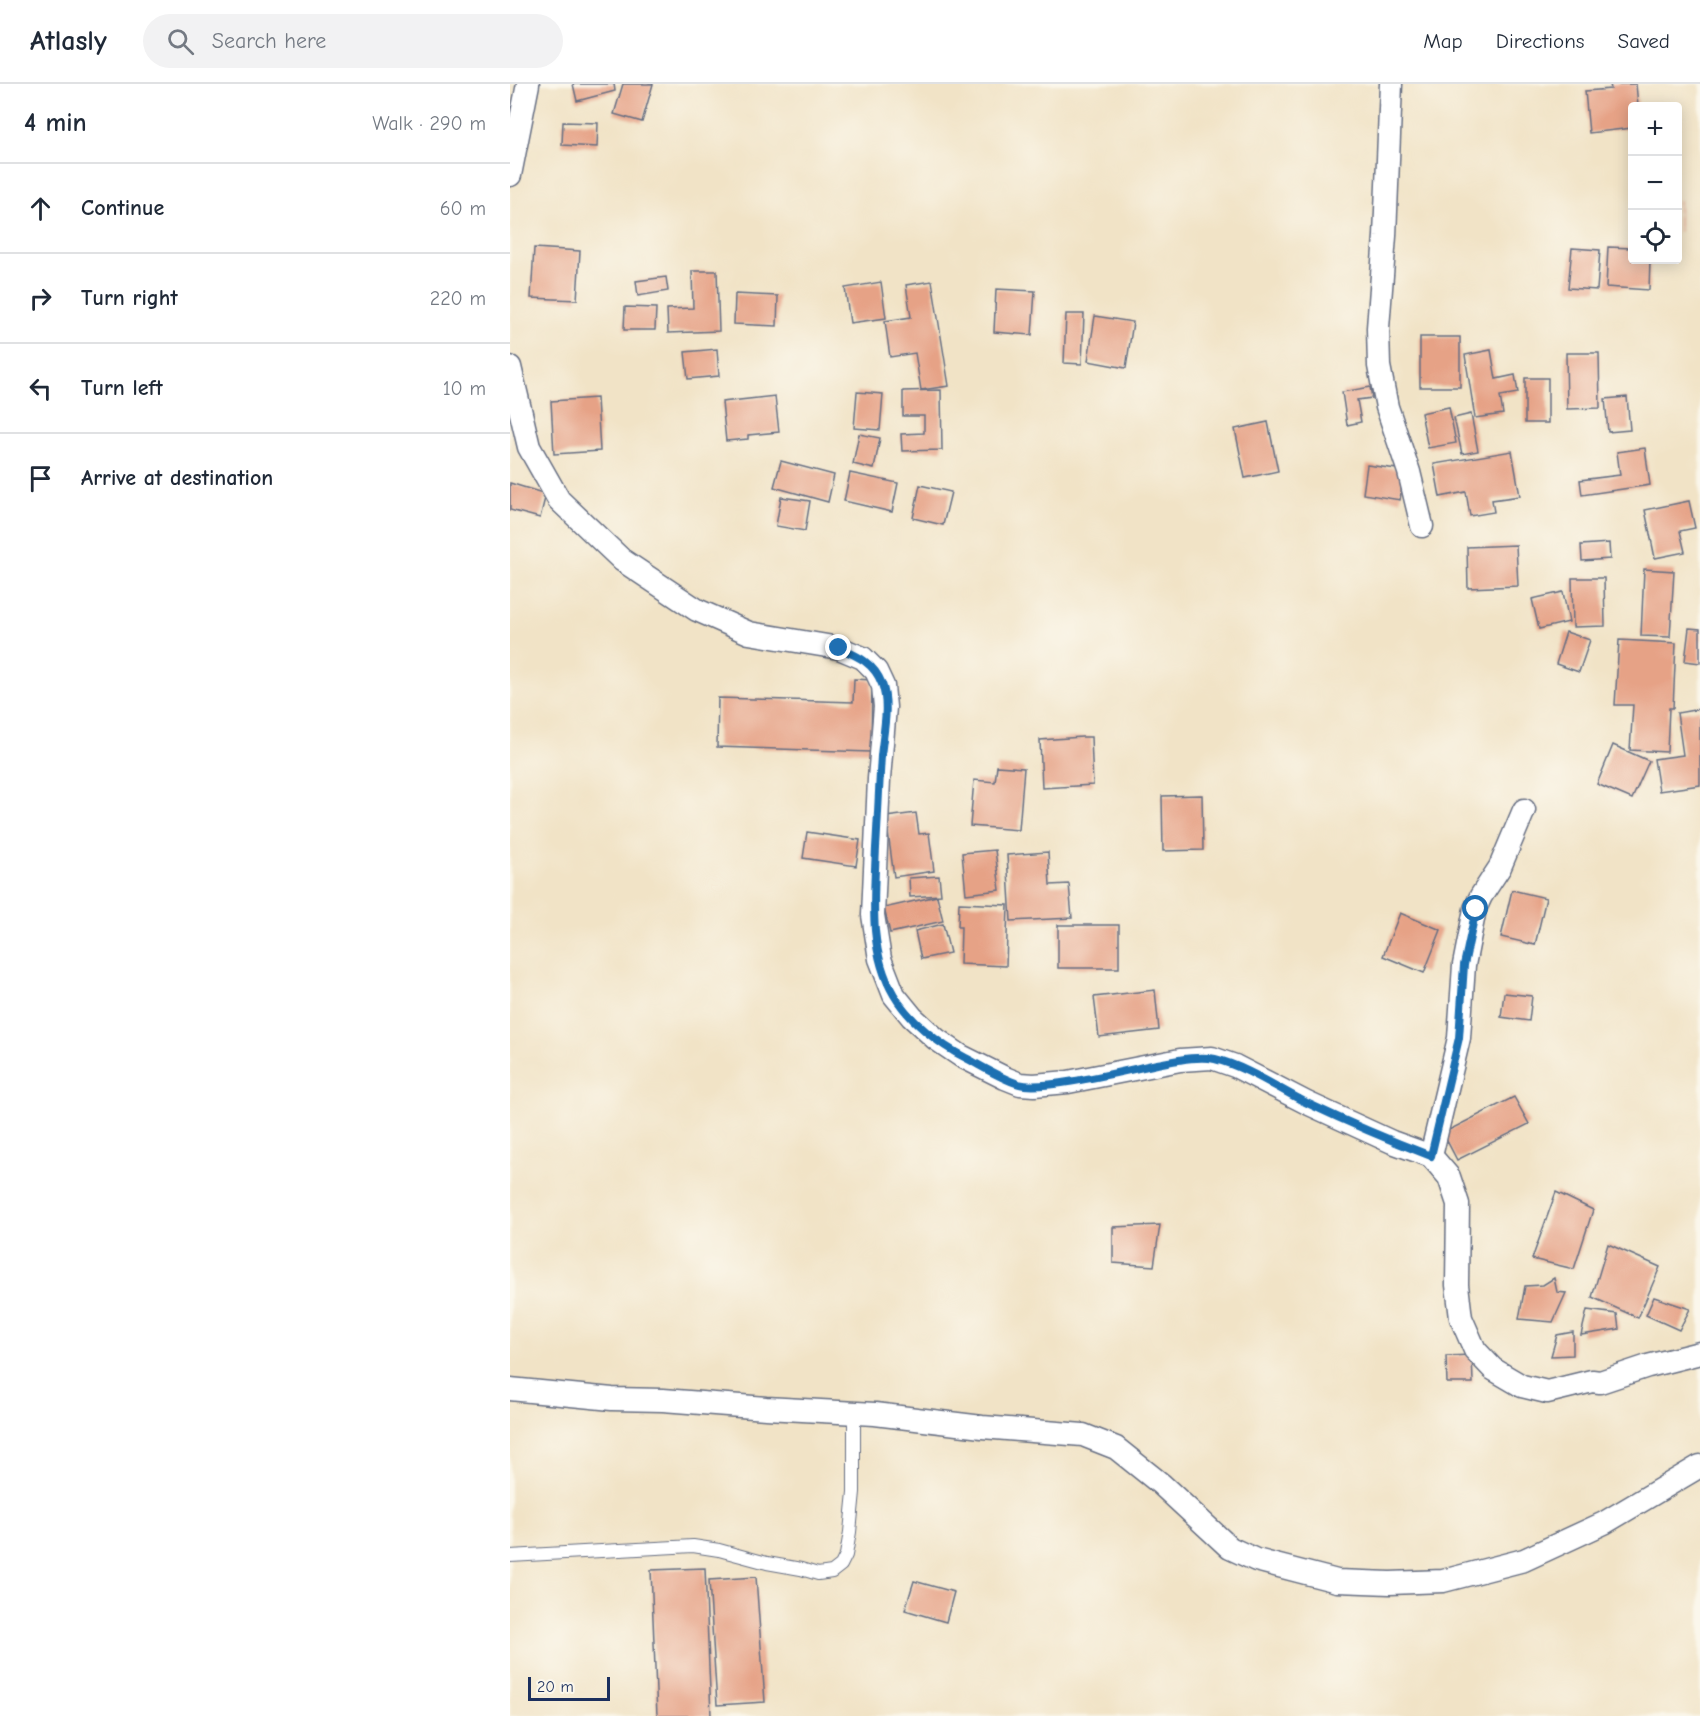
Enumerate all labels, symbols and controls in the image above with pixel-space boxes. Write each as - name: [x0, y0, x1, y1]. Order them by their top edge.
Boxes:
- search box: [143, 14, 563, 68]
- text: Atlasly: [30, 25, 107, 57]
- icon: search: [164, 25, 197, 58]
- text: Search here: [212, 28, 326, 54]
- text: Map: [1423, 29, 1463, 53]
- text: Directions: [1496, 29, 1585, 53]
- text: Saved: [1618, 29, 1670, 53]
- map controls: [1628, 102, 1682, 264]
- button: +: [1628, 102, 1682, 156]
- text: 4 min: [24, 108, 87, 138]
- text: Walk · 290 m: [372, 112, 486, 135]
- button: −: [1628, 156, 1682, 210]
- icon: ahead: [24, 192, 57, 225]
- text: Continue: [81, 195, 164, 221]
- text: 60 m: [440, 197, 486, 220]
- button: locate: [1628, 210, 1682, 264]
- icon: right: [24, 282, 57, 315]
- text: Turn right: [81, 285, 178, 311]
- text: 220 m: [430, 287, 486, 310]
- icon: left: [24, 372, 57, 405]
- text: Turn left: [81, 375, 163, 401]
- text: 10 m: [443, 377, 486, 400]
- icon: arrive: [24, 462, 57, 495]
- text: Arrive at destination: [81, 465, 273, 491]
- route end: [825, 634, 851, 660]
- route start: [1462, 895, 1488, 921]
- scale bar: [528, 1674, 610, 1702]
- text: 20 m: [537, 1678, 574, 1696]

